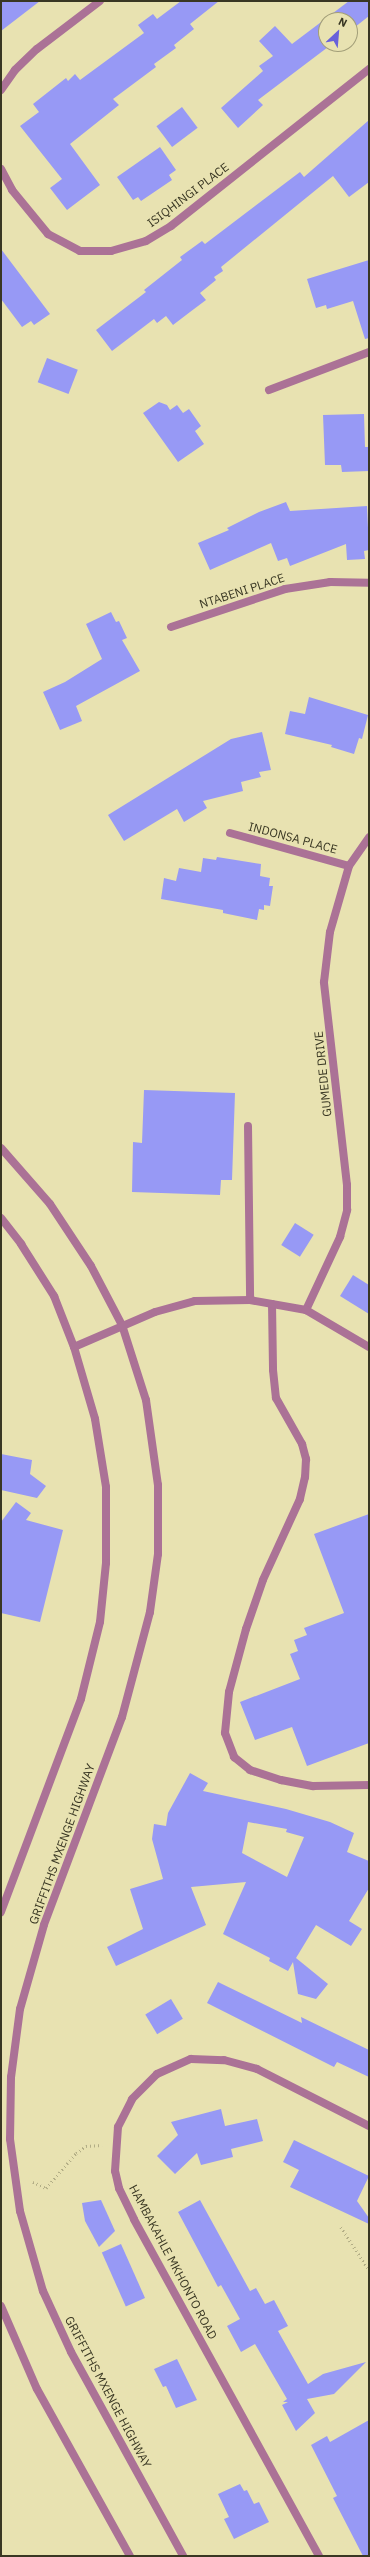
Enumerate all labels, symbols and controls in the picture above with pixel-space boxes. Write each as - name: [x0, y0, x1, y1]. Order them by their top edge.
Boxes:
- north arrow: [318, 12, 358, 52]
- text: N: [336, 14, 349, 30]
- street label: ISIQHINGI PLACE: [144, 160, 232, 230]
- street label: NTABENI PLACE: [198, 570, 286, 612]
- street label: INDONSA PLACE: [247, 819, 339, 857]
- street label: GUMEDE DRIVE: [311, 1031, 335, 1117]
- street label: GRIFFITHS MXENGE HIGHWAY: [26, 1762, 98, 1926]
- street label: HAMBAKAHLE MKHONTO ROAD: [126, 2182, 220, 2342]
- street label: GRIFFITHS MXENGE HIGHWAY: [62, 2314, 154, 2470]

